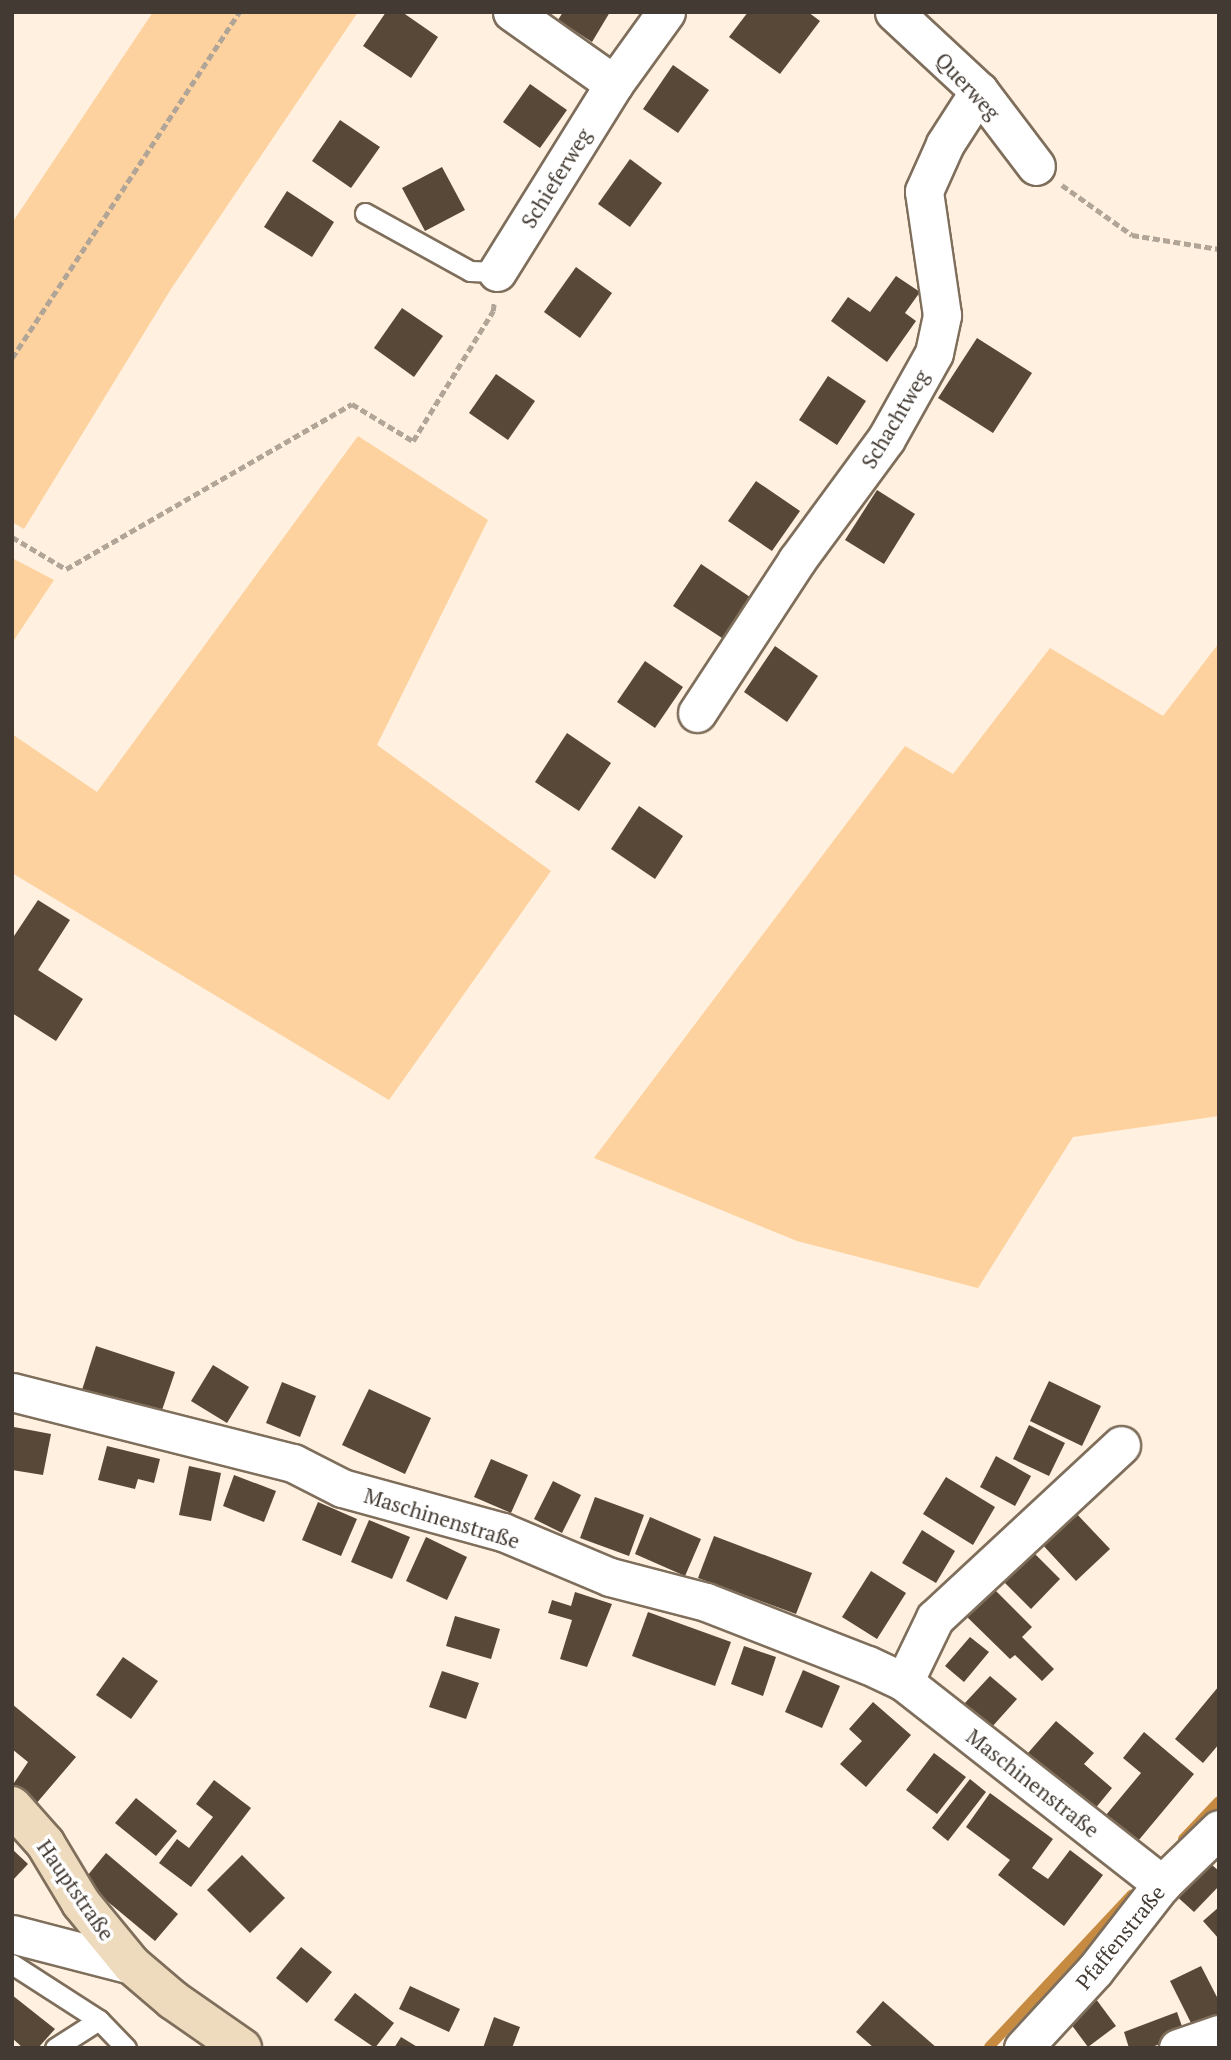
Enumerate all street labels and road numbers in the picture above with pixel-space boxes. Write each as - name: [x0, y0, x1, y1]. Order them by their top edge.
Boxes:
- street label: Querweg: [930, 47, 1006, 125]
- street label: Schieferweg: [515, 124, 597, 232]
- street label: Schachtweg: [856, 365, 934, 473]
- street label: Maschinenstraße: [361, 1482, 523, 1554]
- street label: Maschinenstraße: [962, 1723, 1104, 1843]
- street label: Hauptstraße: [32, 1835, 120, 1945]
- street label: Pfaffenstraße: [1070, 1880, 1170, 1994]

